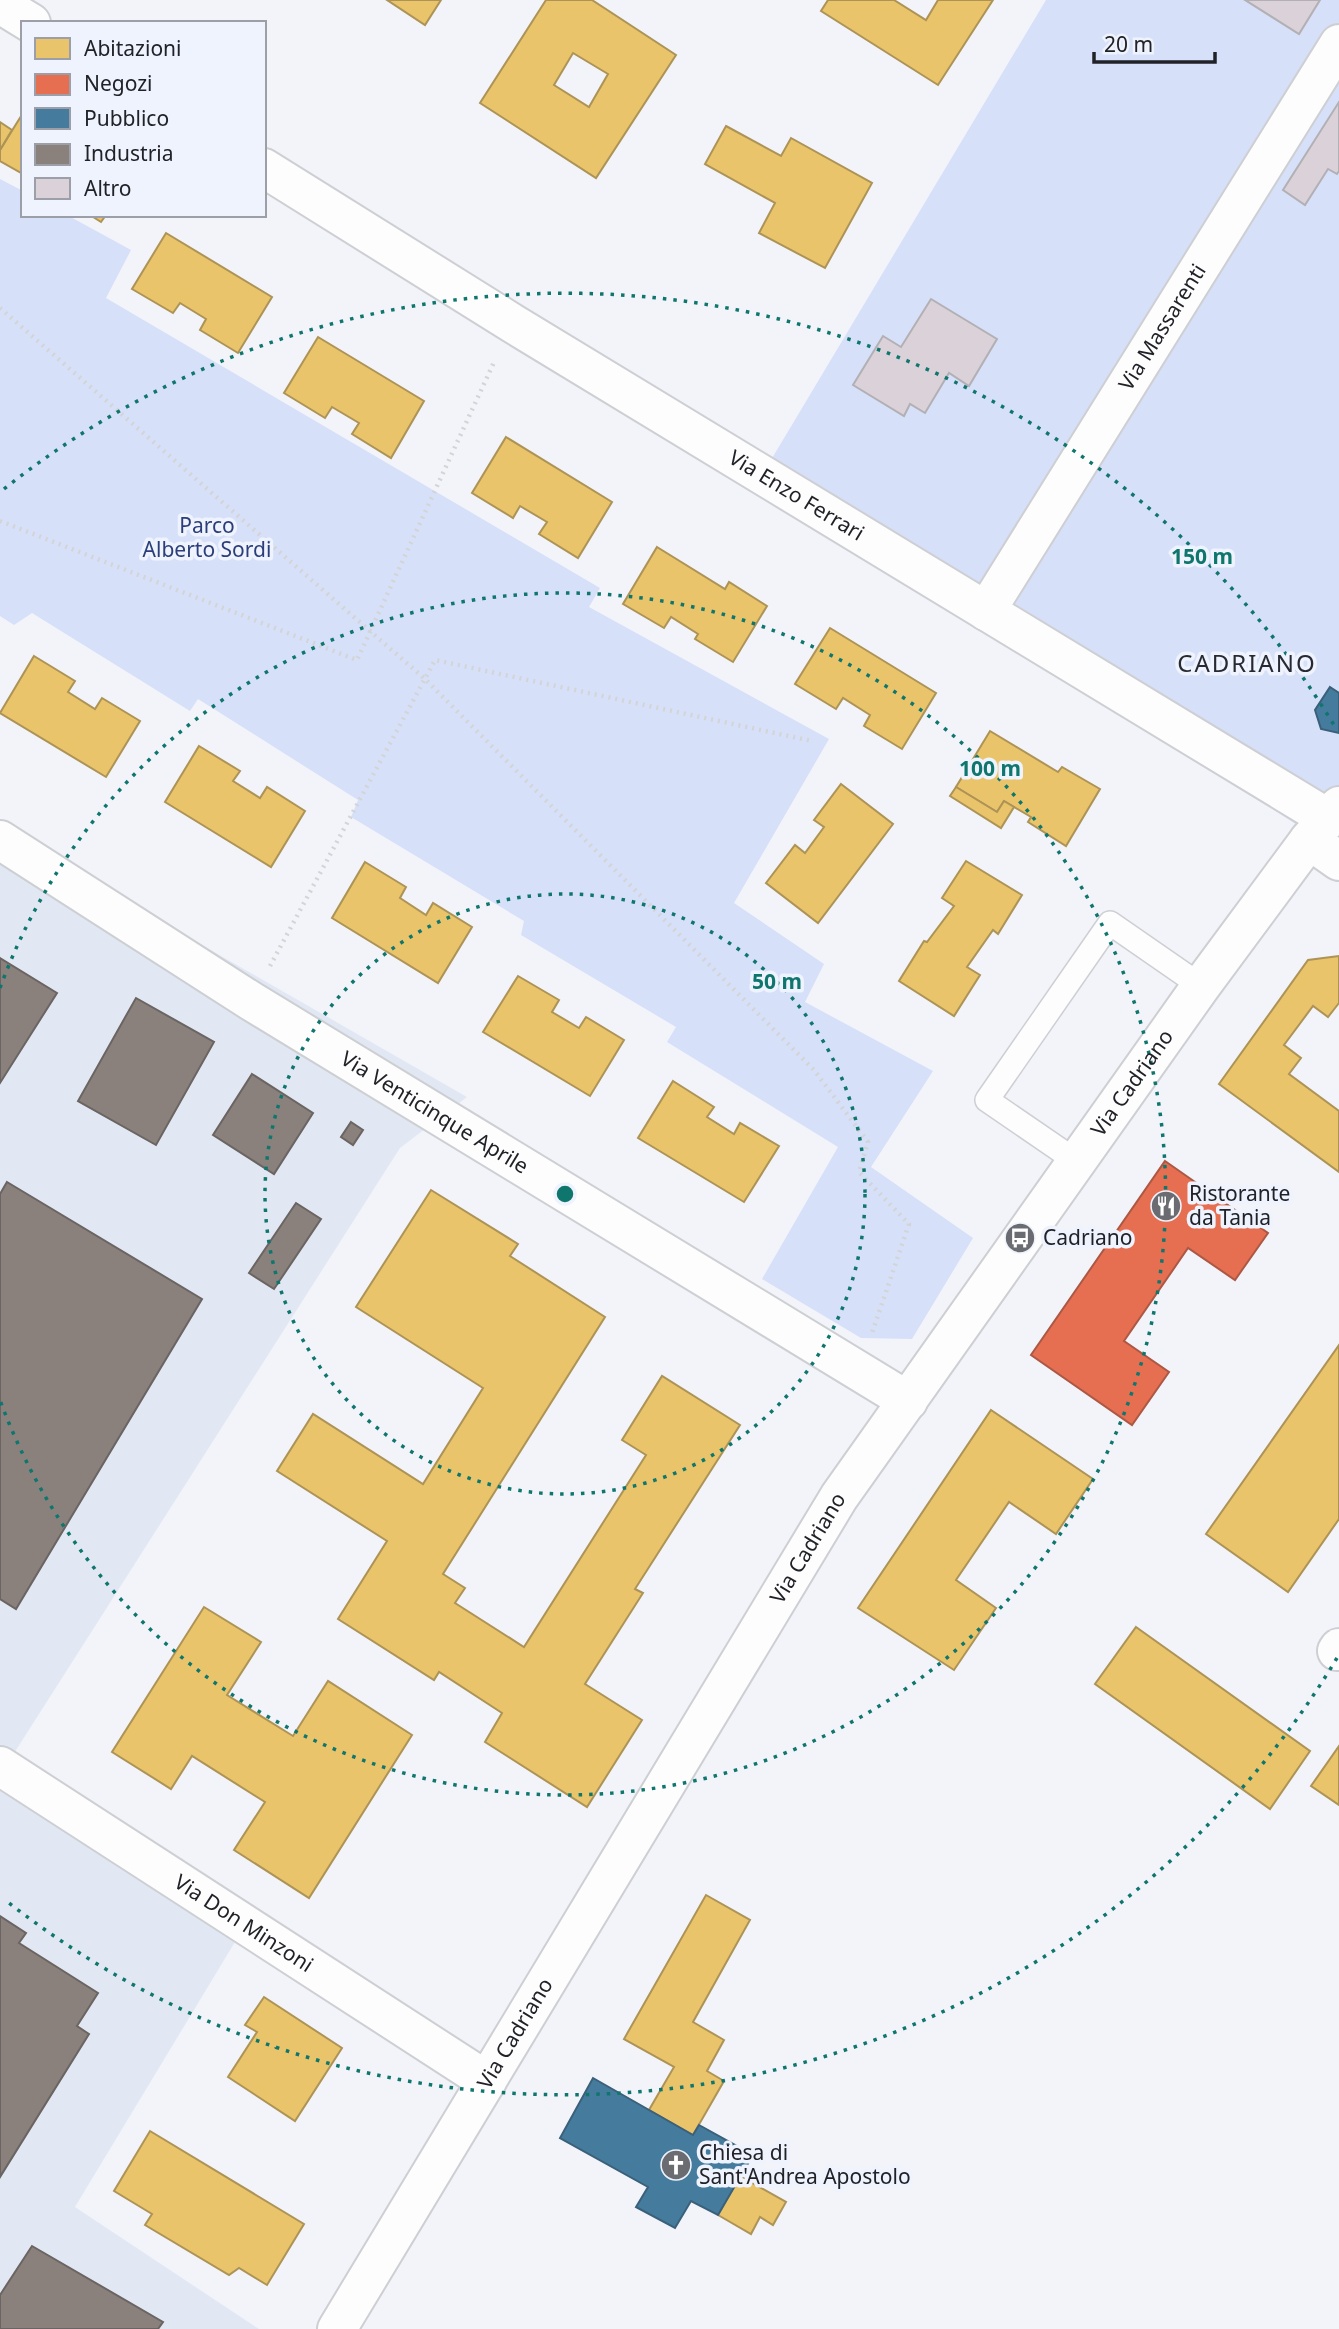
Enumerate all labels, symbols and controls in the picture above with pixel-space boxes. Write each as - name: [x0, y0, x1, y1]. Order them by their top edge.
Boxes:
- legend: [21, 21, 266, 217]
- scale bar: [1094, 21, 1215, 65]
- text: 20 m: [1104, 30, 1153, 58]
- text: Abitazioni: [84, 34, 182, 62]
- text: Negozi: [84, 69, 153, 97]
- text: Pubblico: [84, 104, 169, 132]
- text: Industria: [84, 139, 174, 167]
- text: Altro: [84, 174, 131, 202]
- street label: Via Massarenti: [1112, 258, 1212, 396]
- street label: Via Enzo Ferrari: [724, 443, 870, 547]
- park label: Parco Alberto Sordi: [143, 511, 271, 563]
- text: 150 m: [1171, 542, 1233, 570]
- district label: CADRIANO: [1177, 646, 1317, 679]
- text: 100 m: [959, 754, 1021, 782]
- text: 50 m: [752, 967, 802, 995]
- street label: Via Cadriano: [1084, 1023, 1179, 1142]
- street label: Via Venticinque Aprile: [336, 1044, 534, 1180]
- place label: Ristorante da Tania: [1189, 1179, 1290, 1231]
- centre of rings: [553, 1182, 577, 1206]
- restaurant icon: Ristorante da Tania: [1149, 1189, 1183, 1223]
- bus stop icon: Cadriano: [1003, 1221, 1037, 1255]
- place label: Cadriano: [1043, 1223, 1133, 1251]
- street label: Via Cadriano: [763, 1487, 852, 1608]
- street label: Via Don Minzoni: [169, 1867, 319, 1978]
- street label: Via Cadriano: [470, 1972, 559, 2094]
- place label: Chiesa di Sant'Andrea Apostolo: [699, 2138, 911, 2190]
- church icon: Chiesa di Sant'Andrea Apostolo: [659, 2148, 693, 2182]

